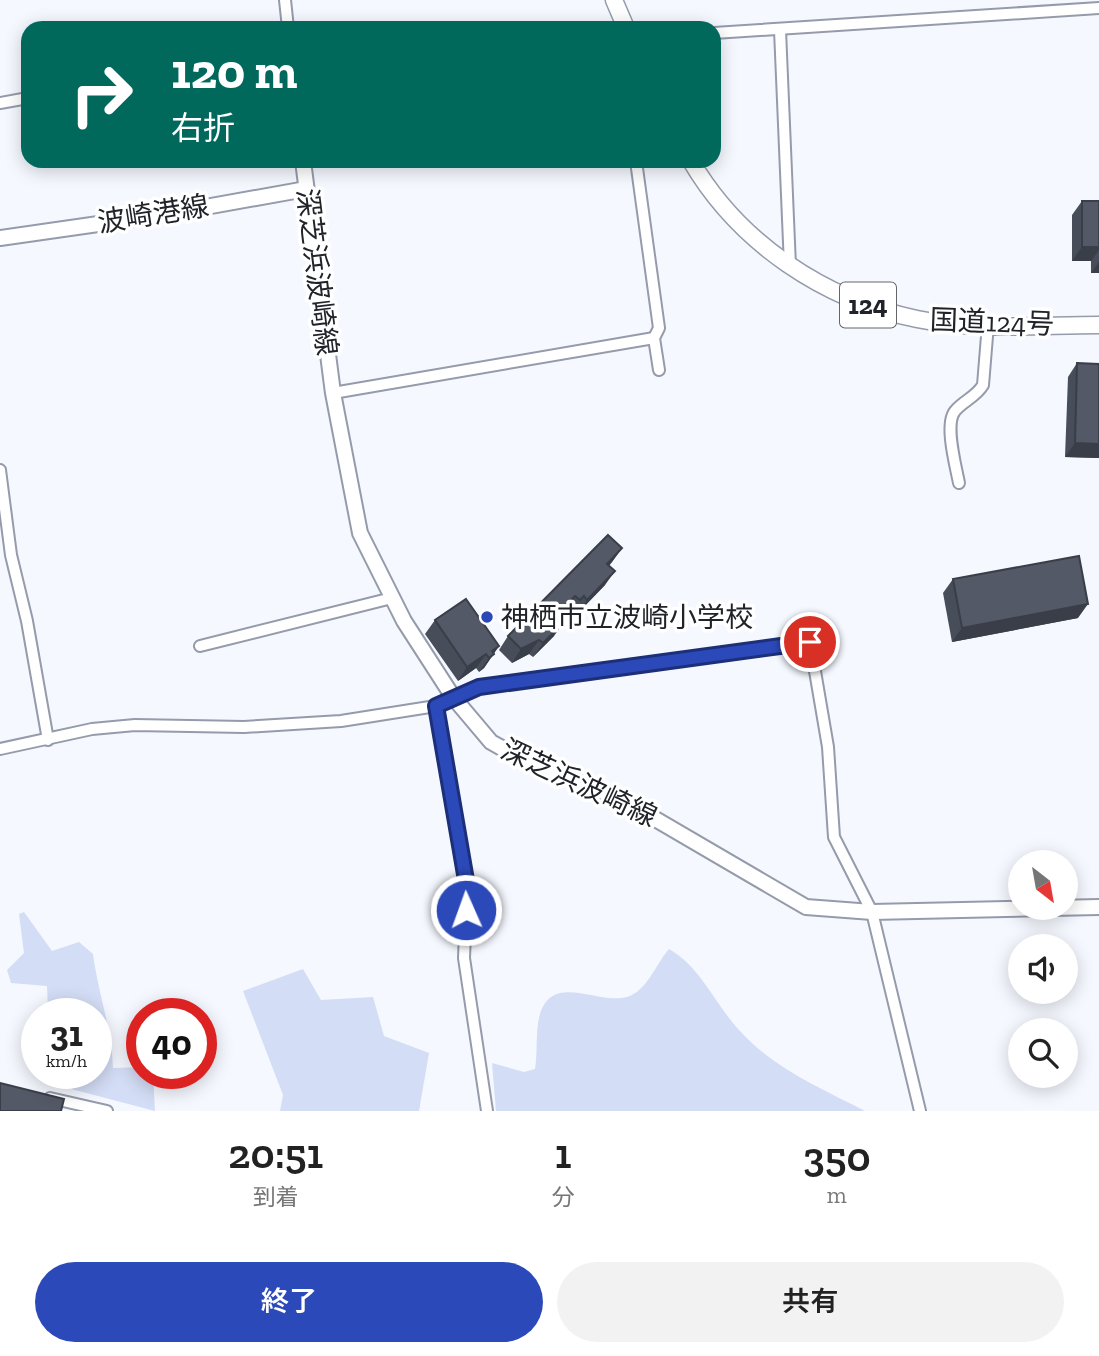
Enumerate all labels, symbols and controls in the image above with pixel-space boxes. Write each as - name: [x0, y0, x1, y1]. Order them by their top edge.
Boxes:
- text: 120 m: [171, 42, 297, 101]
- icon: right: [56, 49, 147, 140]
- text: 右折: [171, 109, 235, 147]
- street label: 深芝浜波崎線: [290, 187, 344, 357]
- street label: 波崎港線: [95, 189, 211, 239]
- road number: 124: [840, 282, 896, 328]
- street label: 国道124号: [929, 303, 1055, 341]
- place label: 神栖市立波崎小学校: [501, 601, 753, 634]
- marker: 神栖市立波崎小学校: [479, 609, 495, 625]
- pin: [780, 612, 840, 672]
- icon: arrive: [791, 623, 829, 661]
- street label: 深芝浜波崎線: [496, 733, 662, 833]
- north arrow: [1008, 850, 1078, 920]
- map controls: [1008, 850, 1078, 1088]
- position arrow: [429, 873, 503, 947]
- button: sound: [1008, 934, 1078, 1004]
- speed limit sign: 40: [126, 998, 217, 1089]
- text: 31: [50, 1013, 83, 1055]
- button: search: [1008, 1018, 1078, 1088]
- text: km/h: [46, 1050, 87, 1072]
- text: 20:51: [228, 1128, 323, 1179]
- text: 1: [555, 1128, 571, 1179]
- text: 350: [803, 1131, 871, 1182]
- text: m: [827, 1181, 847, 1209]
- text: 到着: [253, 1183, 299, 1211]
- text: 分: [552, 1183, 575, 1211]
- button: 終了: [35, 1262, 543, 1342]
- button: 共有: [557, 1262, 1064, 1342]

